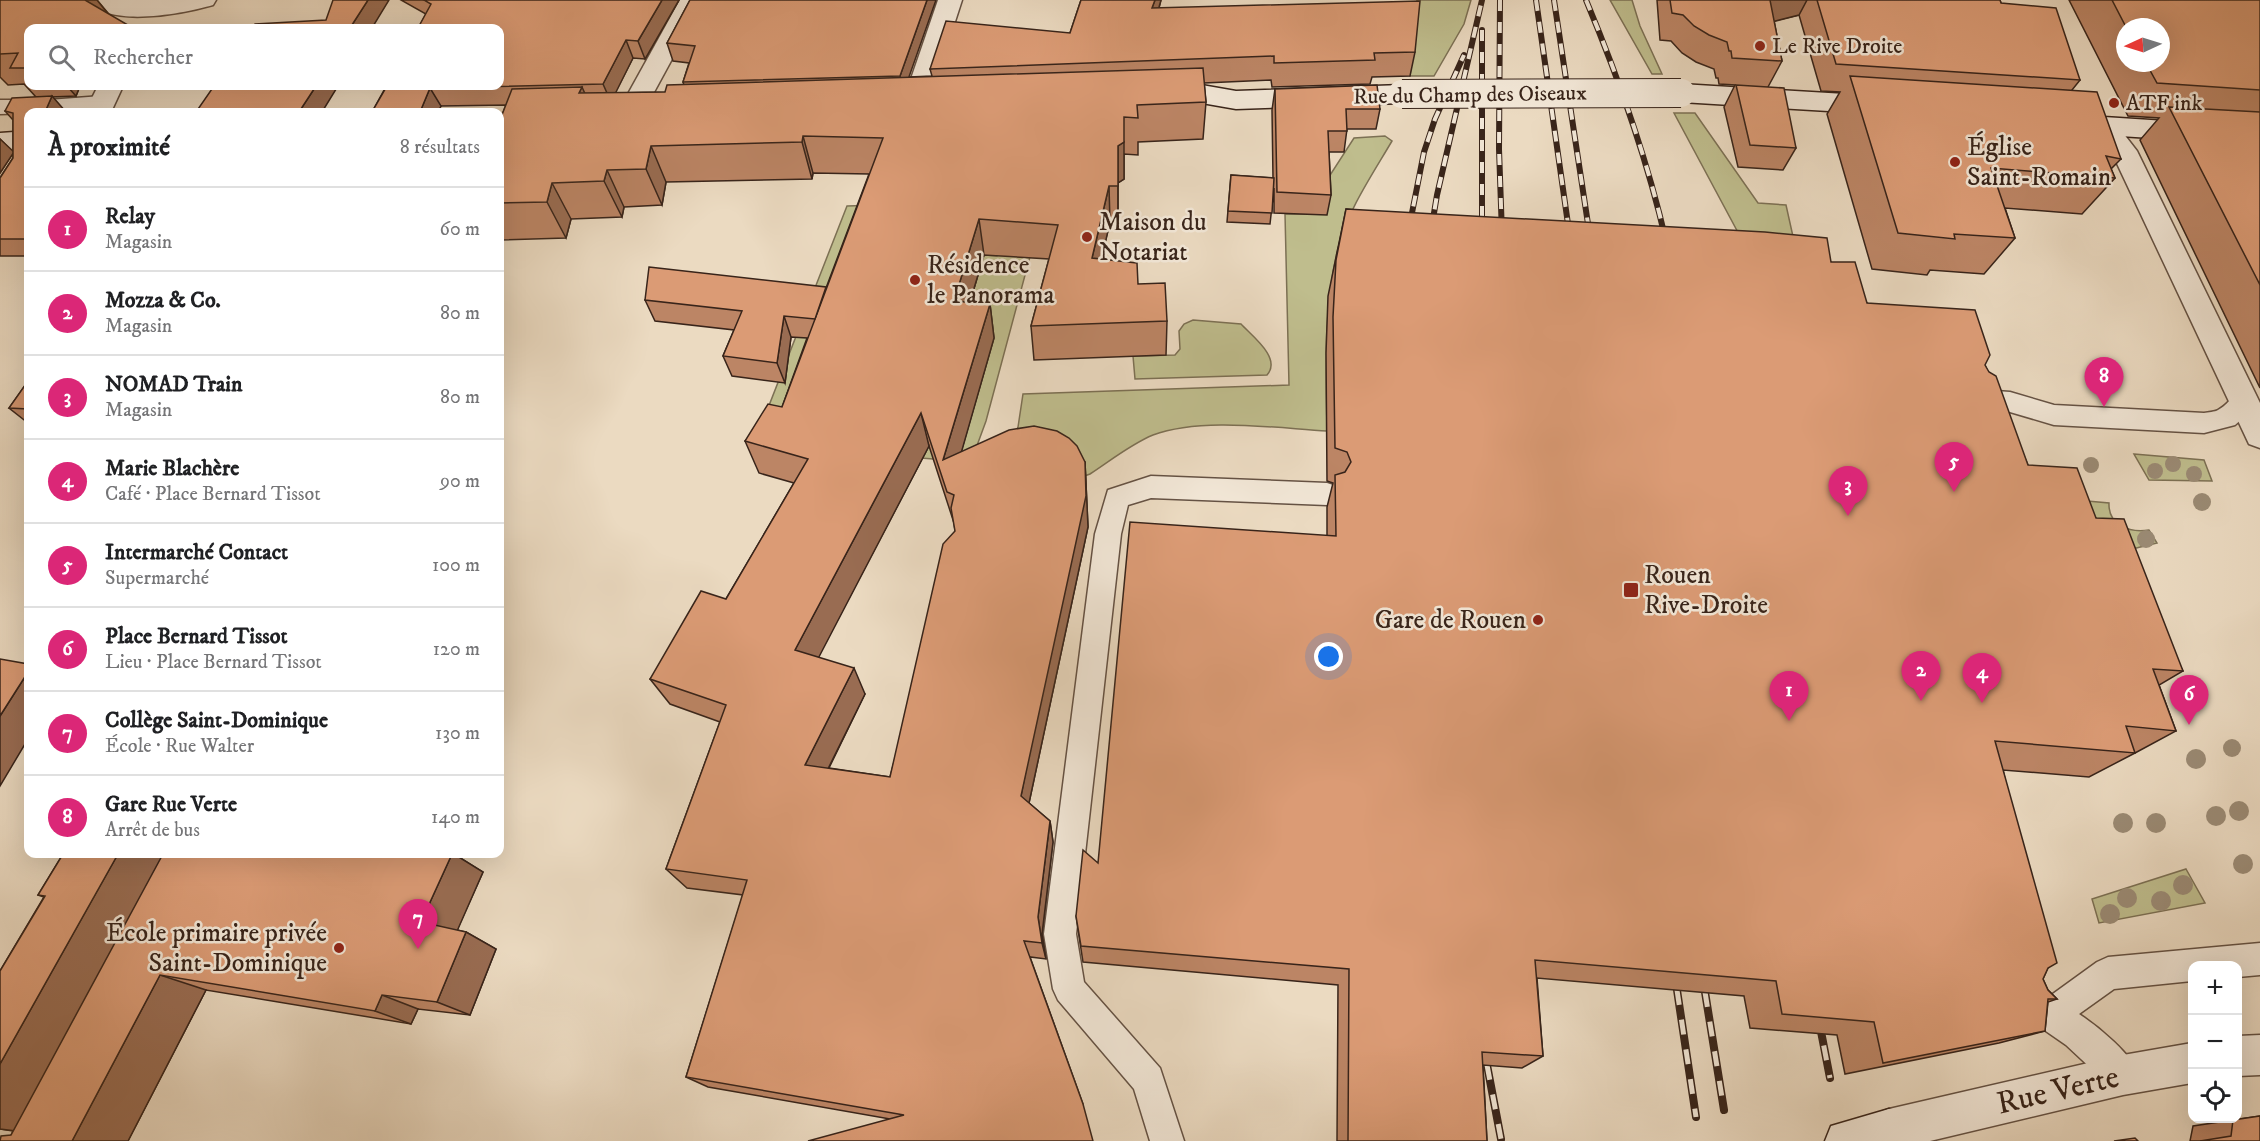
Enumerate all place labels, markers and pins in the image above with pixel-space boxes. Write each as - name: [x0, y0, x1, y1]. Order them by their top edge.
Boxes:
- place label: Le Rive Droite: [1772, 33, 1902, 60]
- marker: Le Rive Droite: [1753, 39, 1767, 53]
- place label: ATF ink: [2126, 90, 2202, 117]
- marker: ATF ink: [2107, 96, 2121, 110]
- place label: Église Saint-Romain: [1967, 131, 2112, 194]
- marker: Église Saint-Romain: [1948, 155, 1962, 169]
- place label: Maison du Notariat: [1099, 206, 1207, 269]
- marker: Maison du Notariat: [1080, 230, 1094, 244]
- place label: Résidence le Panorama: [927, 249, 1055, 312]
- marker: Résidence le Panorama: [908, 273, 922, 287]
- pin: 8: [2084, 358, 2124, 407]
- pin: 5: [1934, 442, 1974, 492]
- pin: 3: [1828, 466, 1868, 516]
- place label: Rouen Rive-Droite: [1644, 559, 1768, 622]
- marker: Rouen Rive-Droite: [1622, 581, 1640, 599]
- place label: Gare de Rouen: [1375, 604, 1526, 637]
- marker: Gare de Rouen: [1531, 613, 1545, 627]
- pin: 2: [1902, 652, 1940, 701]
- pin: 4: [1962, 654, 2002, 703]
- pin: 1: [1770, 672, 1808, 721]
- pin: 6: [2170, 676, 2208, 725]
- pin: 7: [398, 900, 438, 949]
- place label: École primaire privée Saint-Dominique: [106, 917, 327, 980]
- marker: École primaire privée Saint-Dominique: [332, 941, 346, 955]

